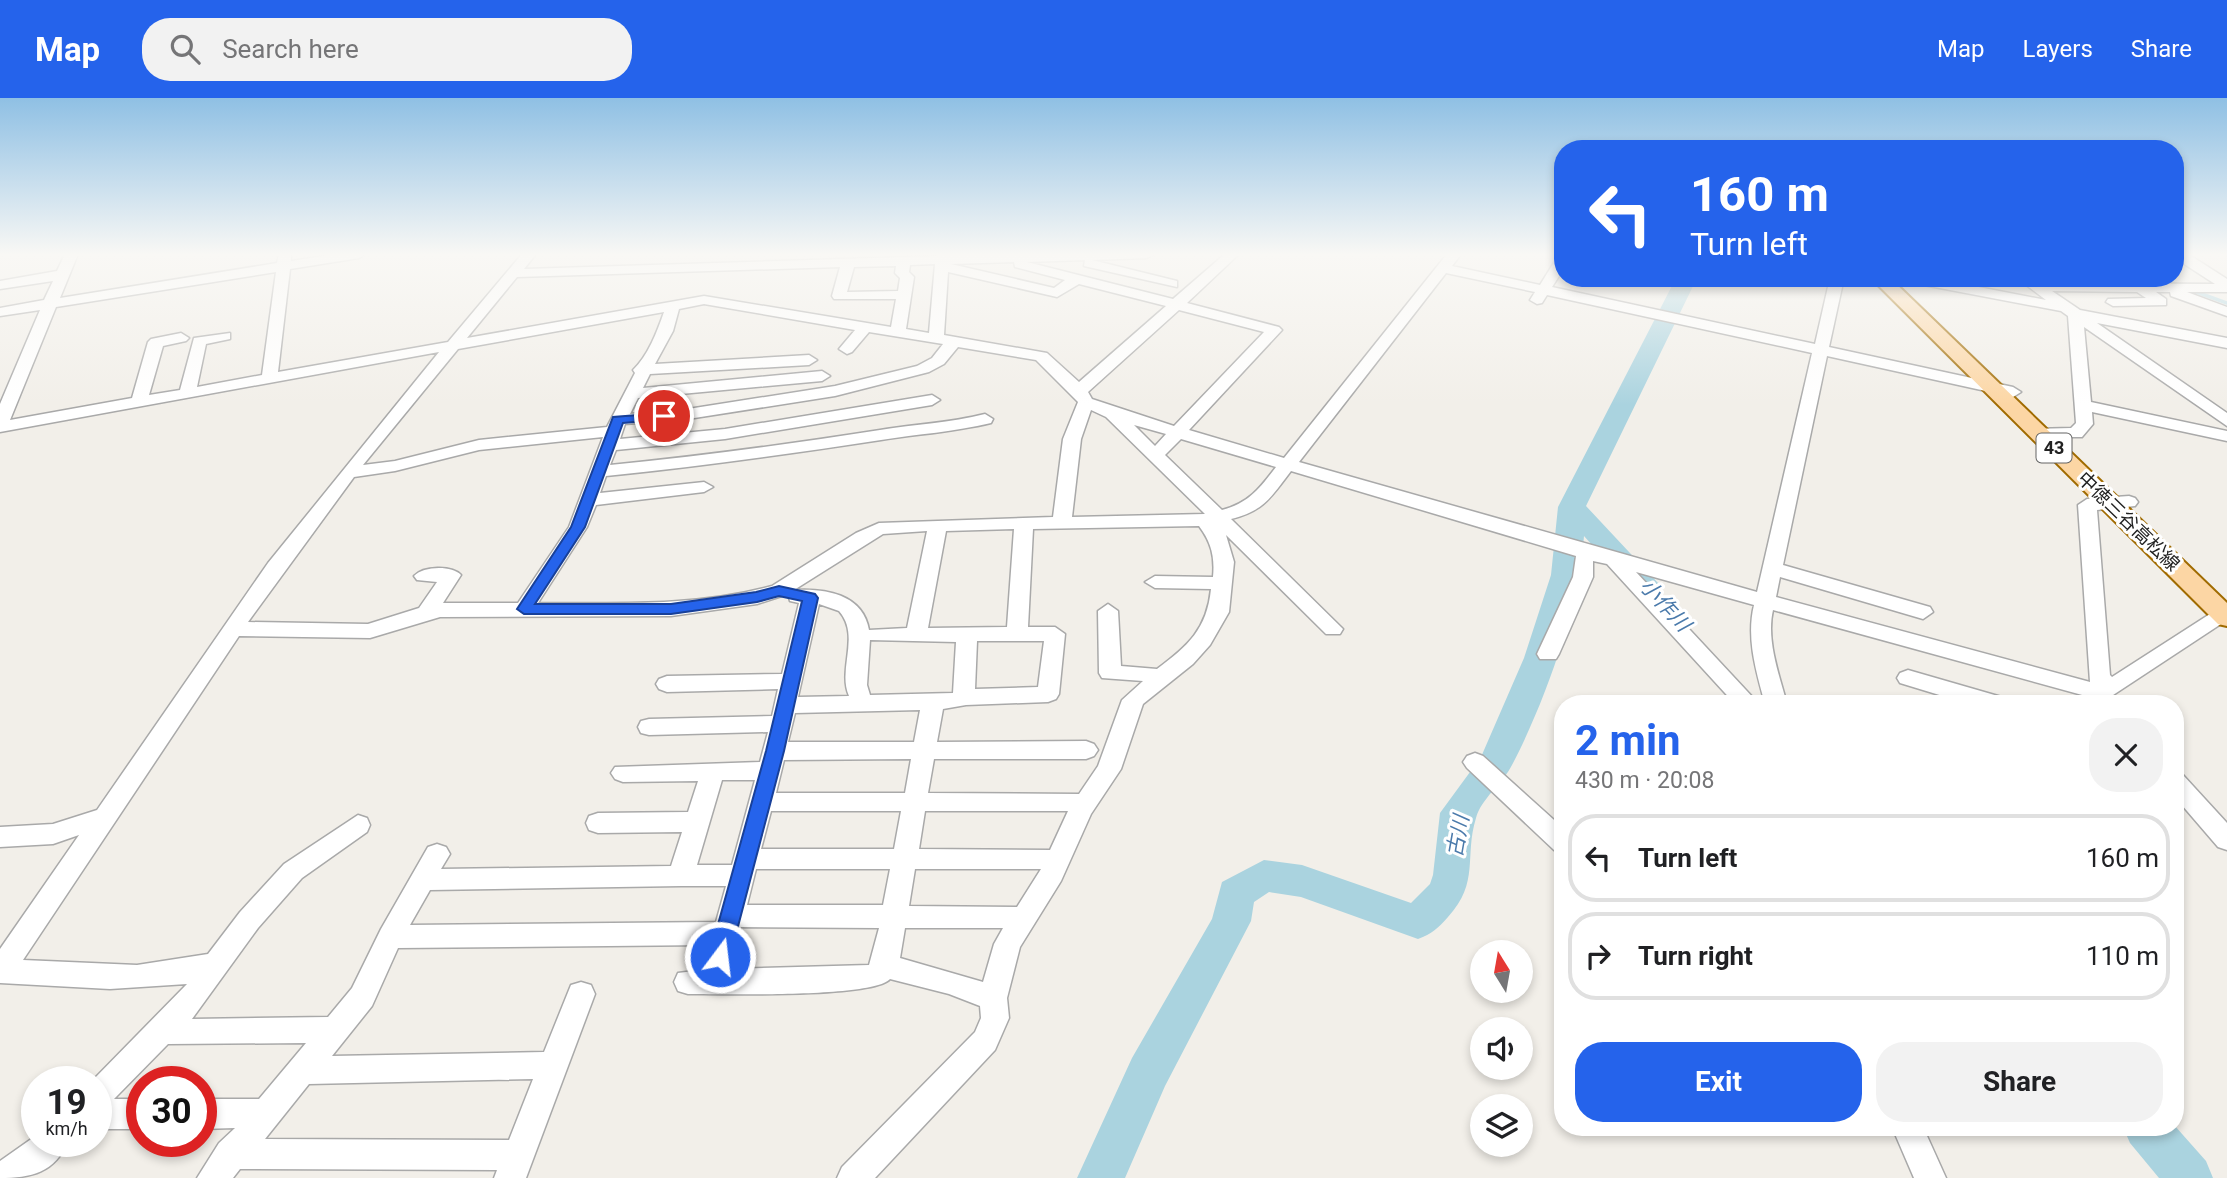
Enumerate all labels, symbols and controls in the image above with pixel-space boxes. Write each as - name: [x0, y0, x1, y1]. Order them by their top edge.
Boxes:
- search box: [142, 18, 632, 81]
- text: Map: [35, 30, 100, 69]
- icon: search: [166, 30, 204, 68]
- text: Search here: [222, 34, 359, 64]
- text: Map: [1937, 35, 1985, 63]
- text: Layers: [2023, 35, 2093, 63]
- text: Share: [2131, 35, 2192, 63]
- text: 160 m: [1690, 166, 1829, 223]
- icon: left: [1575, 168, 1666, 259]
- text: Turn left: [1690, 225, 1808, 263]
- pin: [634, 386, 694, 446]
- icon: arrive: [645, 397, 683, 435]
- road number: 43: [2036, 434, 2072, 462]
- street label: 中徳三谷高松線: [2073, 467, 2184, 576]
- water label: 小作川: [1635, 574, 1697, 638]
- text: 2 min: [1575, 716, 1681, 765]
- button: close: [2089, 718, 2163, 792]
- text: 430 m · 20:08: [1575, 767, 1714, 794]
- water label: 古川: [1443, 811, 1474, 859]
- icon: left: [1579, 839, 1617, 877]
- text: Turn left: [1638, 843, 1737, 873]
- text: 160 m: [2086, 843, 2159, 873]
- position arrow: [683, 920, 757, 994]
- icon: right: [1579, 937, 1617, 975]
- north arrow: [1470, 940, 1533, 1003]
- map controls: [1470, 940, 1533, 1157]
- text: Turn right: [1638, 941, 1753, 971]
- text: 110 m: [2086, 941, 2159, 971]
- button: sound: [1470, 1017, 1533, 1080]
- button: Exit: [1575, 1042, 1862, 1122]
- button: Share: [1876, 1042, 2163, 1122]
- speed limit sign: 30: [126, 1066, 217, 1157]
- text: 19: [46, 1082, 87, 1123]
- button: layers: [1470, 1094, 1533, 1157]
- text: km/h: [45, 1118, 88, 1139]

